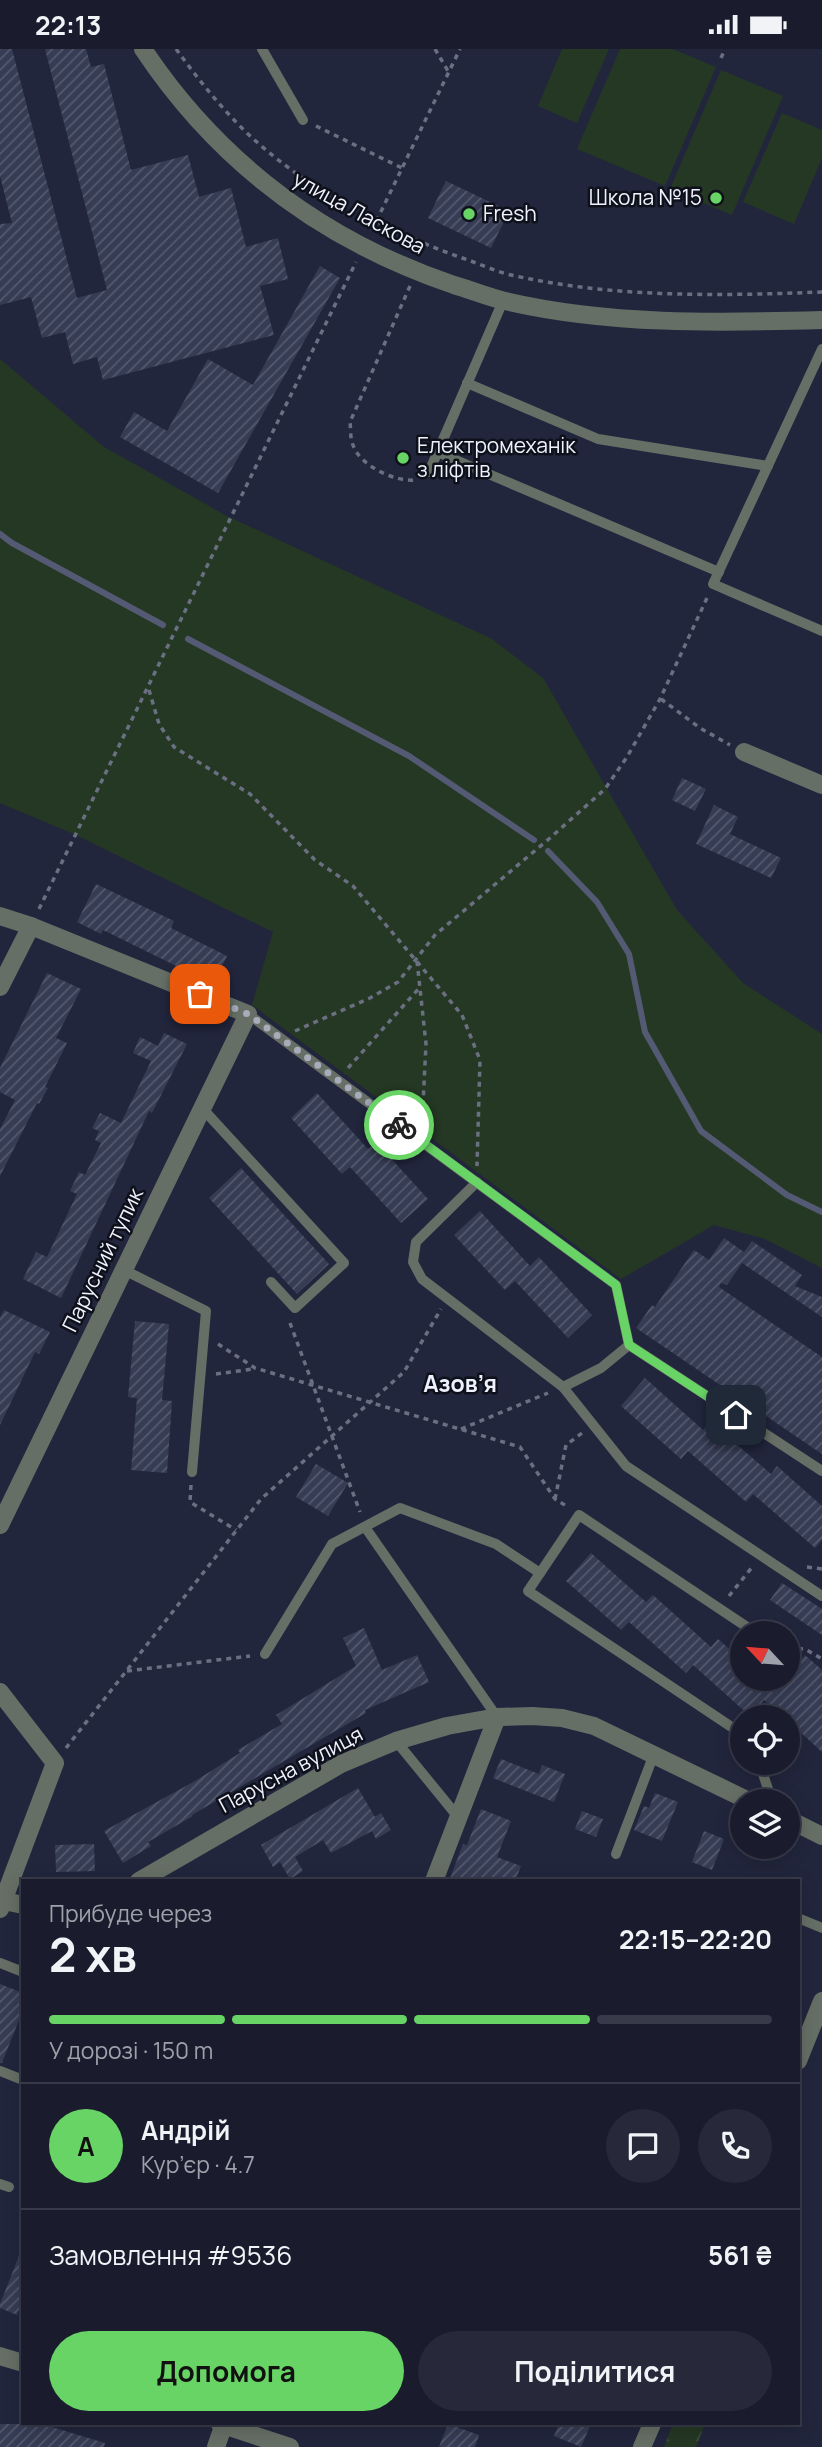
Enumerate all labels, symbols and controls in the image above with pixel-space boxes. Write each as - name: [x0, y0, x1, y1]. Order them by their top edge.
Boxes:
- text: 22:13: [35, 7, 101, 43]
- street label: улица Ласкова: [288, 164, 431, 260]
- place label: Школа №15: [589, 183, 702, 211]
- marker: Школа №15: [708, 190, 724, 206]
- place label: Fresh: [483, 199, 537, 227]
- marker: Fresh: [461, 206, 477, 222]
- place label: Електромеханік з ліфтів: [417, 431, 576, 483]
- marker: Електромеханік з ліфтів: [395, 450, 411, 466]
- pin: [170, 964, 230, 1024]
- icon: bag: [181, 975, 219, 1013]
- courier: [364, 1090, 434, 1160]
- icon: bike: [380, 1106, 418, 1144]
- street label: Парусний тупик: [55, 1182, 149, 1336]
- district label: Азов’я: [423, 1367, 497, 1399]
- pin: [706, 1385, 766, 1445]
- icon: home: [717, 1396, 755, 1434]
- north arrow: [730, 1621, 800, 1691]
- map controls: [730, 1621, 800, 1859]
- button: locate: [730, 1705, 800, 1775]
- street label: Парусна вулиця: [214, 1719, 367, 1819]
- button: layers: [730, 1789, 800, 1859]
- text: Прибуде через: [49, 1897, 212, 1929]
- text: 22:15–22:20: [619, 1921, 772, 1957]
- text: 2 хв: [49, 1923, 137, 1986]
- text: У дорозі · 150 m: [49, 2034, 213, 2066]
- button: chat: [606, 2109, 680, 2183]
- button: phone: [698, 2109, 772, 2183]
- text: Андрій: [141, 2112, 230, 2148]
- text: А: [77, 2128, 95, 2164]
- text: Кур’єр · 4.7: [141, 2148, 255, 2180]
- text: Замовлення #9536: [49, 2237, 292, 2273]
- text: 561 ₴: [708, 2237, 772, 2273]
- button: Допомога: [49, 2331, 404, 2411]
- button: Поділитися: [418, 2331, 772, 2411]

